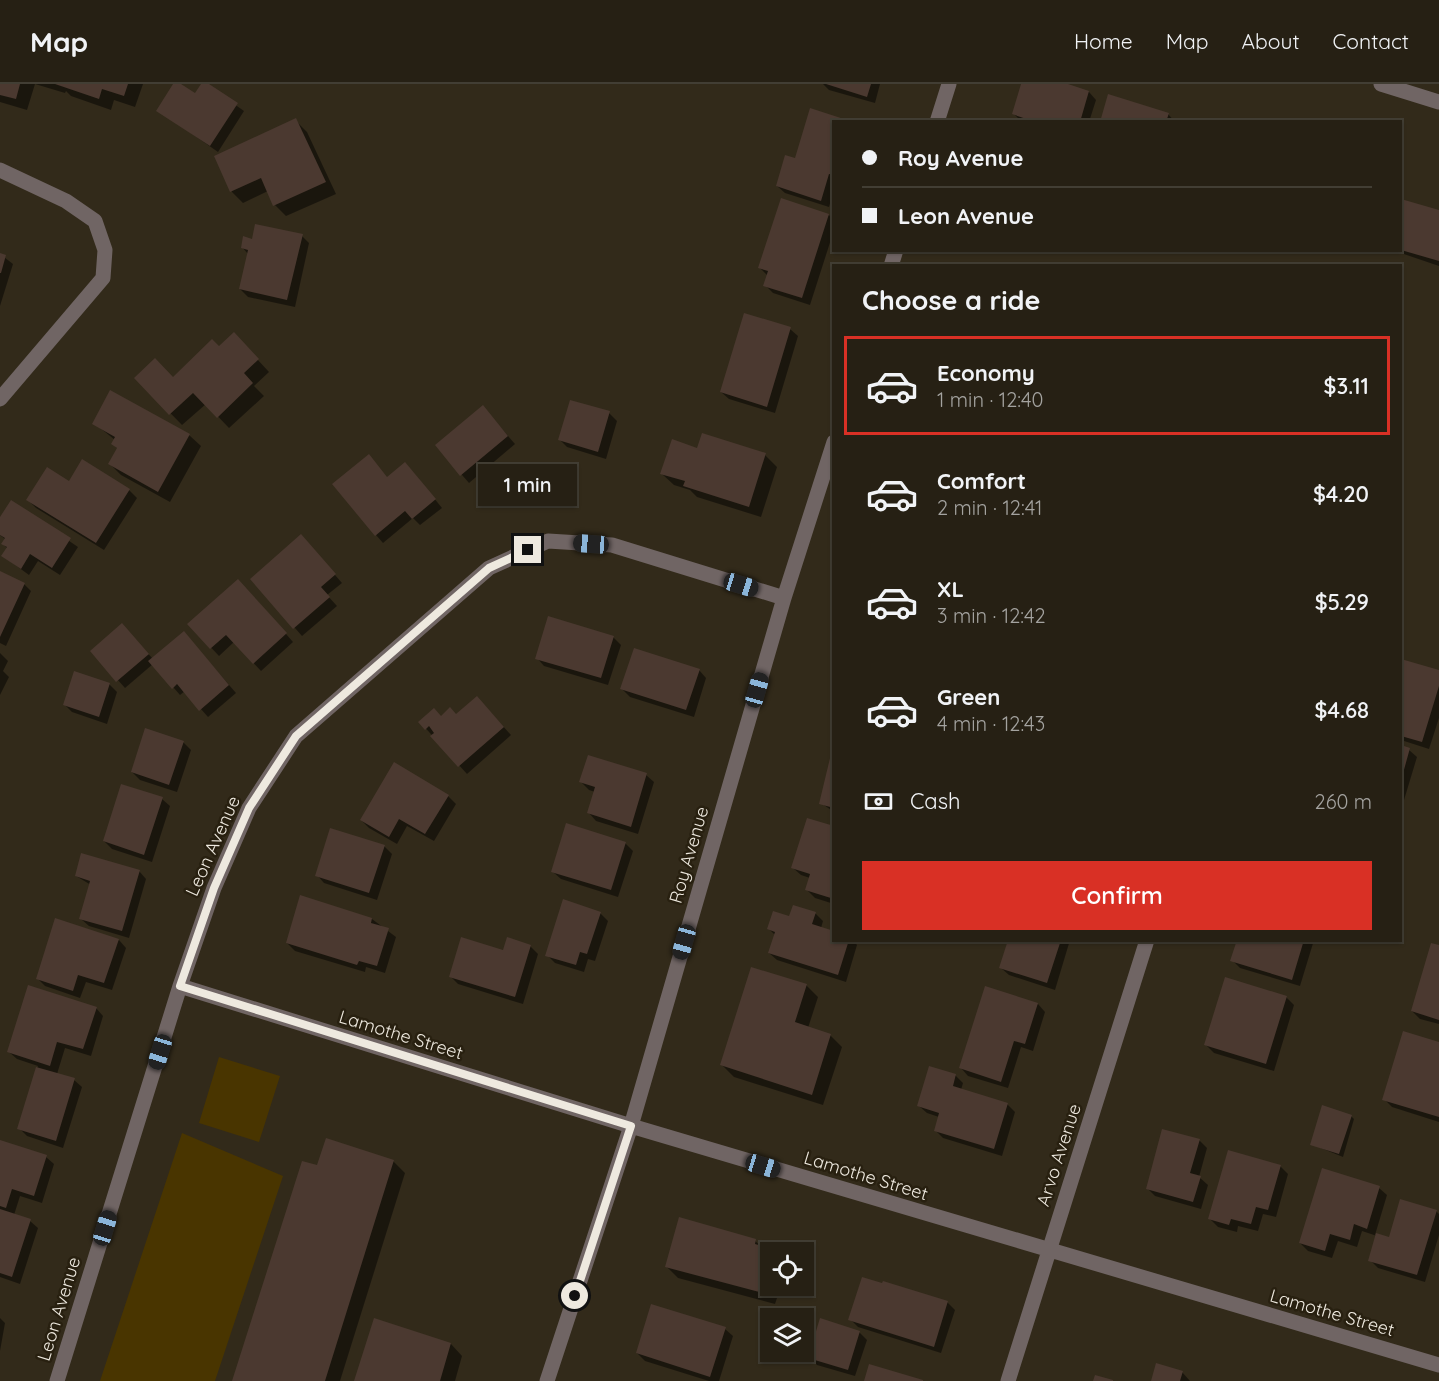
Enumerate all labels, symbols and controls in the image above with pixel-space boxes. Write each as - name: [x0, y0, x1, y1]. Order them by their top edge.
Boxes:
- text: Map: [30, 24, 88, 59]
- text: Home: [1074, 28, 1133, 54]
- text: Map: [1166, 28, 1209, 54]
- text: About: [1242, 28, 1300, 54]
- text: Contact: [1333, 28, 1409, 54]
- text: Roy Avenue: [898, 144, 1024, 172]
- text: Leon Avenue: [898, 202, 1034, 230]
- text: Choose a ride: [862, 283, 1040, 317]
- icon: car: [865, 359, 919, 413]
- text: Economy: [937, 359, 1035, 387]
- text: $3.11: [1324, 372, 1369, 400]
- text: 1 min · 12:40: [937, 387, 1043, 412]
- callout: 1 min: [478, 463, 578, 505]
- icon: car: [865, 467, 919, 521]
- text: Comfort: [937, 467, 1026, 495]
- text: 1 min: [504, 472, 551, 497]
- text: $4.20: [1313, 480, 1369, 508]
- text: 2 min · 12:41: [937, 495, 1042, 520]
- car: [572, 534, 610, 554]
- route end: [514, 536, 541, 563]
- car: [721, 571, 761, 599]
- icon: car: [865, 575, 919, 629]
- text: XL: [937, 575, 964, 603]
- text: $5.29: [1315, 588, 1369, 616]
- text: 3 min · 12:42: [937, 603, 1046, 628]
- car: [743, 670, 771, 710]
- icon: car: [865, 683, 919, 737]
- text: Green: [937, 683, 1000, 711]
- text: $4.68: [1315, 696, 1369, 724]
- text: 4 min · 12:43: [937, 711, 1045, 736]
- icon: cash: [862, 785, 895, 818]
- text: Cash: [910, 787, 961, 815]
- text: 260 m: [1315, 789, 1372, 814]
- street label: Leon Avenue: [180, 792, 245, 900]
- street label: Roy Avenue: [664, 804, 713, 906]
- button: Confirm: [862, 861, 1372, 930]
- car: [670, 922, 698, 962]
- street label: Lamothe Street: [336, 1005, 466, 1064]
- car: [146, 1032, 174, 1072]
- street label: Arvo Avenue: [1031, 1101, 1086, 1209]
- street label: Lamothe Street: [801, 1146, 931, 1205]
- car: [743, 1152, 783, 1180]
- car: [91, 1208, 119, 1248]
- map controls: [760, 1242, 814, 1362]
- button: locate: [760, 1242, 814, 1296]
- street label: Leon Avenue: [32, 1254, 85, 1364]
- route start: [561, 1282, 588, 1309]
- street label: Lamothe Street: [1267, 1284, 1397, 1341]
- button: layers: [760, 1308, 814, 1362]

